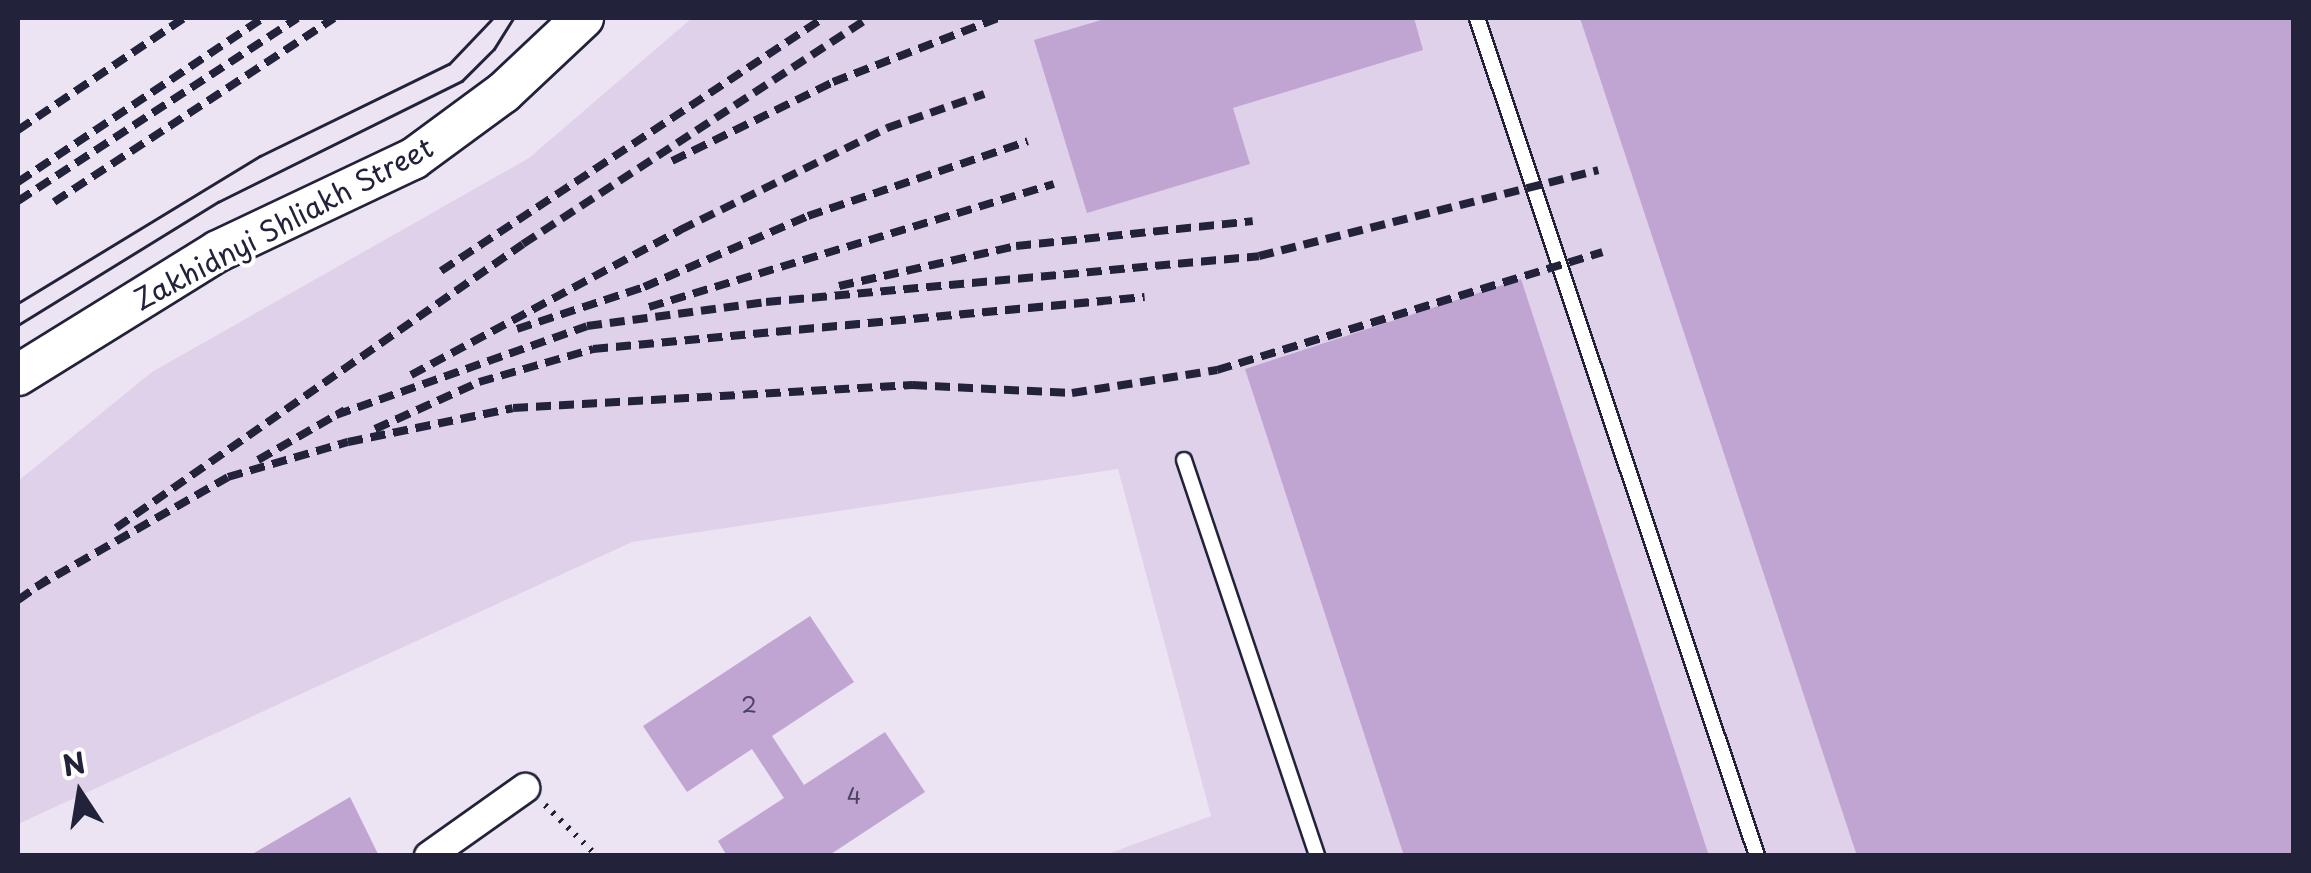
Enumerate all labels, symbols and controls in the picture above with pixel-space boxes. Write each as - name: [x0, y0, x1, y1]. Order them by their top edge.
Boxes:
- street label: Zakhidnyi Shliakh Street: [127, 129, 439, 317]
- house number: 2: [741, 691, 757, 717]
- text: N: [58, 740, 89, 787]
- north arrow: [30, 743, 130, 843]
- house number: 4: [847, 782, 861, 808]

